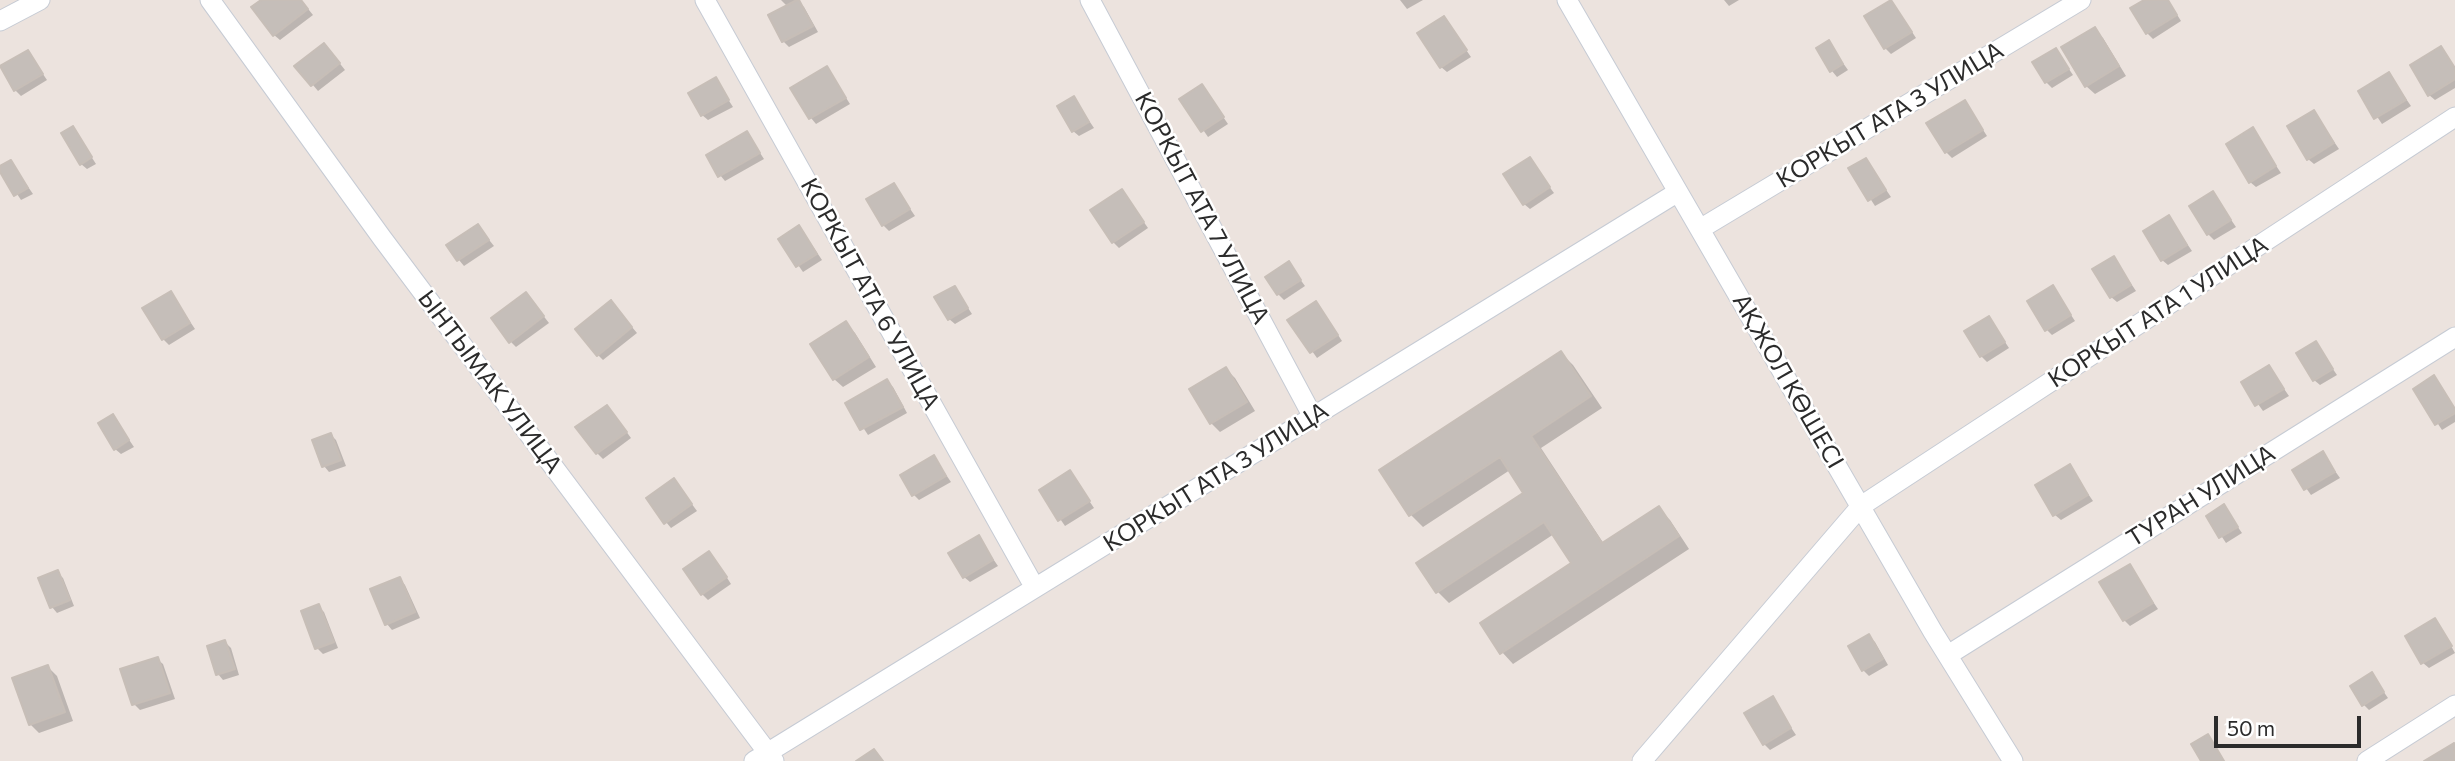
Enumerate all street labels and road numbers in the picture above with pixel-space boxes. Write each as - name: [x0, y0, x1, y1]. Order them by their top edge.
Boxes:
- street label: КОРКЫТ АТА 3 УЛИЦА: [1771, 36, 2009, 194]
- street label: КОРКЫТ АТА 7 УЛИЦА: [1129, 87, 1275, 329]
- street label: КОРКЫТ АТА 6 УЛИЦА: [794, 173, 946, 415]
- street label: КОРКЫТ АТА 1 УЛИЦА: [2043, 230, 2273, 394]
- street label: ЫНТЫМАК УЛИЦА: [412, 285, 568, 479]
- street label: АҚЖОЛ КӨШЕСІ: [1726, 289, 1850, 473]
- street label: КОРКЫТ АТА 3 УЛИЦА: [1098, 396, 1334, 558]
- street label: ТУРАН УЛИЦА: [2121, 439, 2281, 553]

